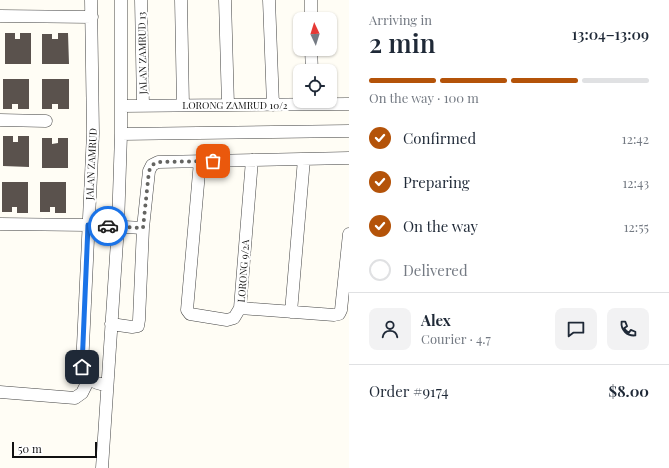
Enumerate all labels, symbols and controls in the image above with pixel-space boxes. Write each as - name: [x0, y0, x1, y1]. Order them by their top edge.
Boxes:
- street label: JALAN ZAMRUD 13: [134, 11, 150, 95]
- text: Arriving in: [369, 11, 432, 28]
- north arrow: [293, 12, 337, 56]
- map controls: [293, 12, 337, 108]
- text: 13:04–13:09: [572, 24, 649, 44]
- text: 2 min: [369, 25, 435, 60]
- button: locate: [293, 64, 337, 108]
- text: On the way · 100 m: [369, 89, 479, 106]
- street label: LORONG ZAMRUD 10/2: [182, 98, 288, 112]
- icon: check: [369, 127, 391, 149]
- street label: JALAN ZAMRUD: [82, 128, 100, 201]
- text: Confirmed: [403, 128, 476, 148]
- text: 12:42: [622, 130, 649, 147]
- pin: [196, 144, 230, 178]
- icon: bag: [202, 150, 224, 172]
- icon: check: [369, 171, 391, 193]
- text: Preparing: [403, 172, 470, 192]
- text: 12:43: [622, 174, 649, 191]
- courier: [88, 206, 128, 246]
- icon: car: [97, 215, 119, 237]
- icon: check: [369, 215, 391, 237]
- text: On the way: [403, 216, 478, 236]
- text: 12:55: [624, 218, 649, 235]
- street label: LORONG 9/2A: [234, 238, 252, 303]
- text: Delivered: [403, 260, 468, 280]
- button: person: [369, 308, 411, 350]
- button: chat: [555, 308, 597, 350]
- button: phone: [607, 308, 649, 350]
- text: Alex: [421, 310, 451, 330]
- text: Courier · 4.7: [421, 330, 491, 347]
- pin: [65, 350, 99, 384]
- icon: home: [71, 356, 93, 378]
- text: Order #9174: [369, 381, 449, 401]
- text: $8.00: [609, 381, 649, 401]
- scale bar: [12, 440, 97, 459]
- text: 50 m: [18, 441, 42, 456]

